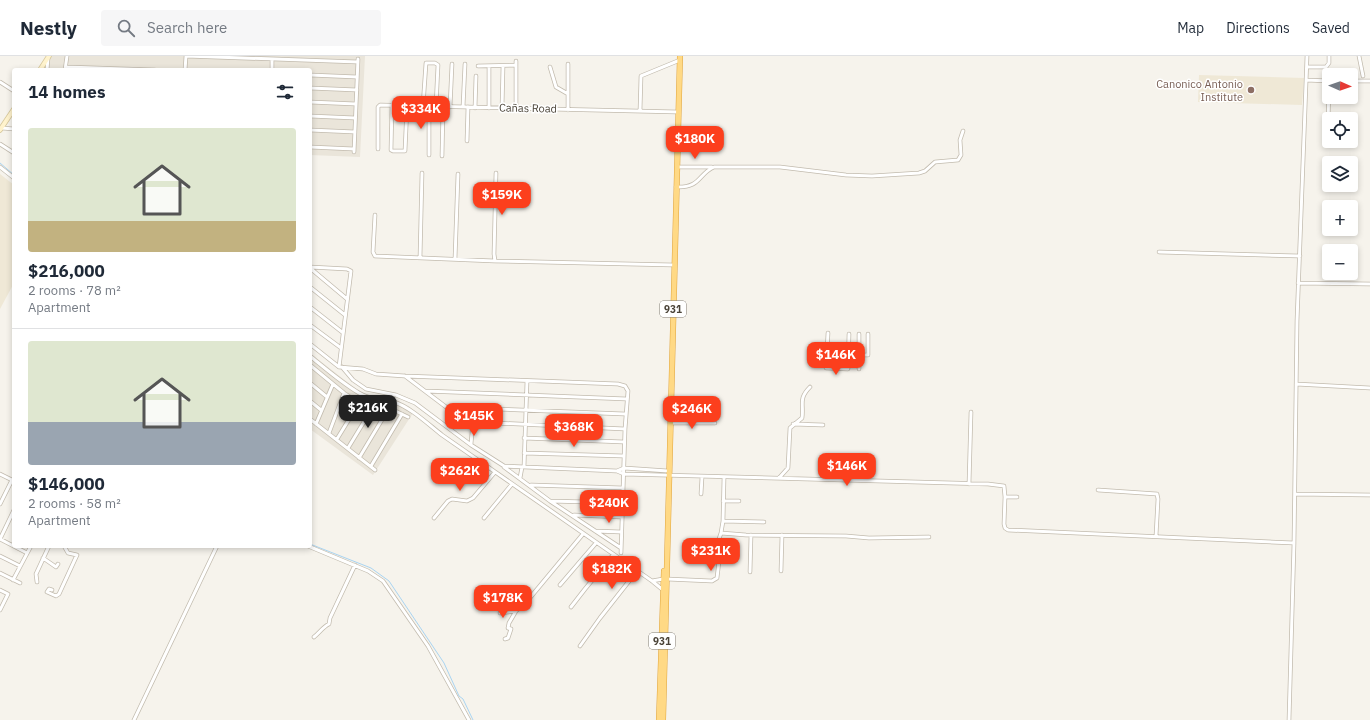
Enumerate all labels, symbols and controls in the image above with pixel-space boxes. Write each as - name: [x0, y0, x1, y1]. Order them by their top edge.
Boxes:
- search box: [101, 10, 381, 46]
- text: Nestly: [20, 16, 77, 40]
- icon: search: [115, 17, 137, 39]
- text: Search here: [147, 18, 227, 37]
- text: Map: [1177, 19, 1204, 37]
- text: Directions: [1226, 19, 1290, 37]
- text: Saved: [1312, 19, 1350, 37]
- north arrow: [1322, 68, 1358, 104]
- map controls: [1322, 68, 1358, 280]
- place label: Canonico Antonio Institute: [1156, 77, 1243, 104]
- text: 14 homes: [28, 81, 105, 103]
- icon: filters: [274, 81, 296, 103]
- marker: Canonico Antonio Institute: [1246, 85, 1256, 95]
- pin: $334K: [393, 96, 449, 130]
- text: $334K: [401, 100, 441, 117]
- street label: Cañas Road: [499, 100, 557, 116]
- button: locate: [1322, 112, 1358, 148]
- pin: $180K: [667, 126, 723, 160]
- text: $180K: [675, 130, 715, 147]
- icon: home: [126, 154, 198, 226]
- button: layers: [1322, 156, 1358, 192]
- pin: $159K: [474, 182, 530, 216]
- text: $159K: [482, 186, 522, 203]
- button: +: [1322, 200, 1358, 236]
- button: −: [1322, 244, 1358, 280]
- text: $216,000: [28, 260, 105, 282]
- text: 2 rooms · 78 m²: [28, 282, 121, 299]
- text: Apartment: [28, 299, 91, 316]
- road number: 931: [660, 301, 686, 317]
- pin: $146K: [808, 342, 864, 376]
- text: $146K: [816, 346, 856, 363]
- icon: home: [126, 367, 198, 439]
- pin: $216K: [340, 395, 396, 429]
- pin: $246K: [664, 396, 720, 430]
- text: $216K: [348, 399, 388, 416]
- text: $246K: [672, 400, 712, 417]
- pin: $145K: [446, 403, 502, 437]
- text: $145K: [454, 407, 494, 424]
- pin: $368K: [546, 414, 602, 448]
- text: $368K: [554, 418, 594, 435]
- pin: $146K: [819, 453, 875, 487]
- text: $146K: [827, 457, 867, 474]
- pin: $262K: [432, 458, 488, 492]
- text: $262K: [440, 462, 480, 479]
- text: $146,000: [28, 473, 105, 495]
- pin: $240K: [581, 490, 637, 524]
- text: $240K: [589, 494, 629, 511]
- text: 2 rooms · 58 m²: [28, 495, 121, 512]
- text: Apartment: [28, 512, 91, 529]
- pin: $231K: [683, 538, 739, 572]
- text: $231K: [691, 542, 731, 559]
- pin: $182K: [584, 556, 640, 590]
- text: $182K: [592, 560, 632, 577]
- pin: $178K: [475, 585, 531, 619]
- text: $178K: [483, 589, 523, 606]
- road number: 931: [649, 633, 675, 649]

